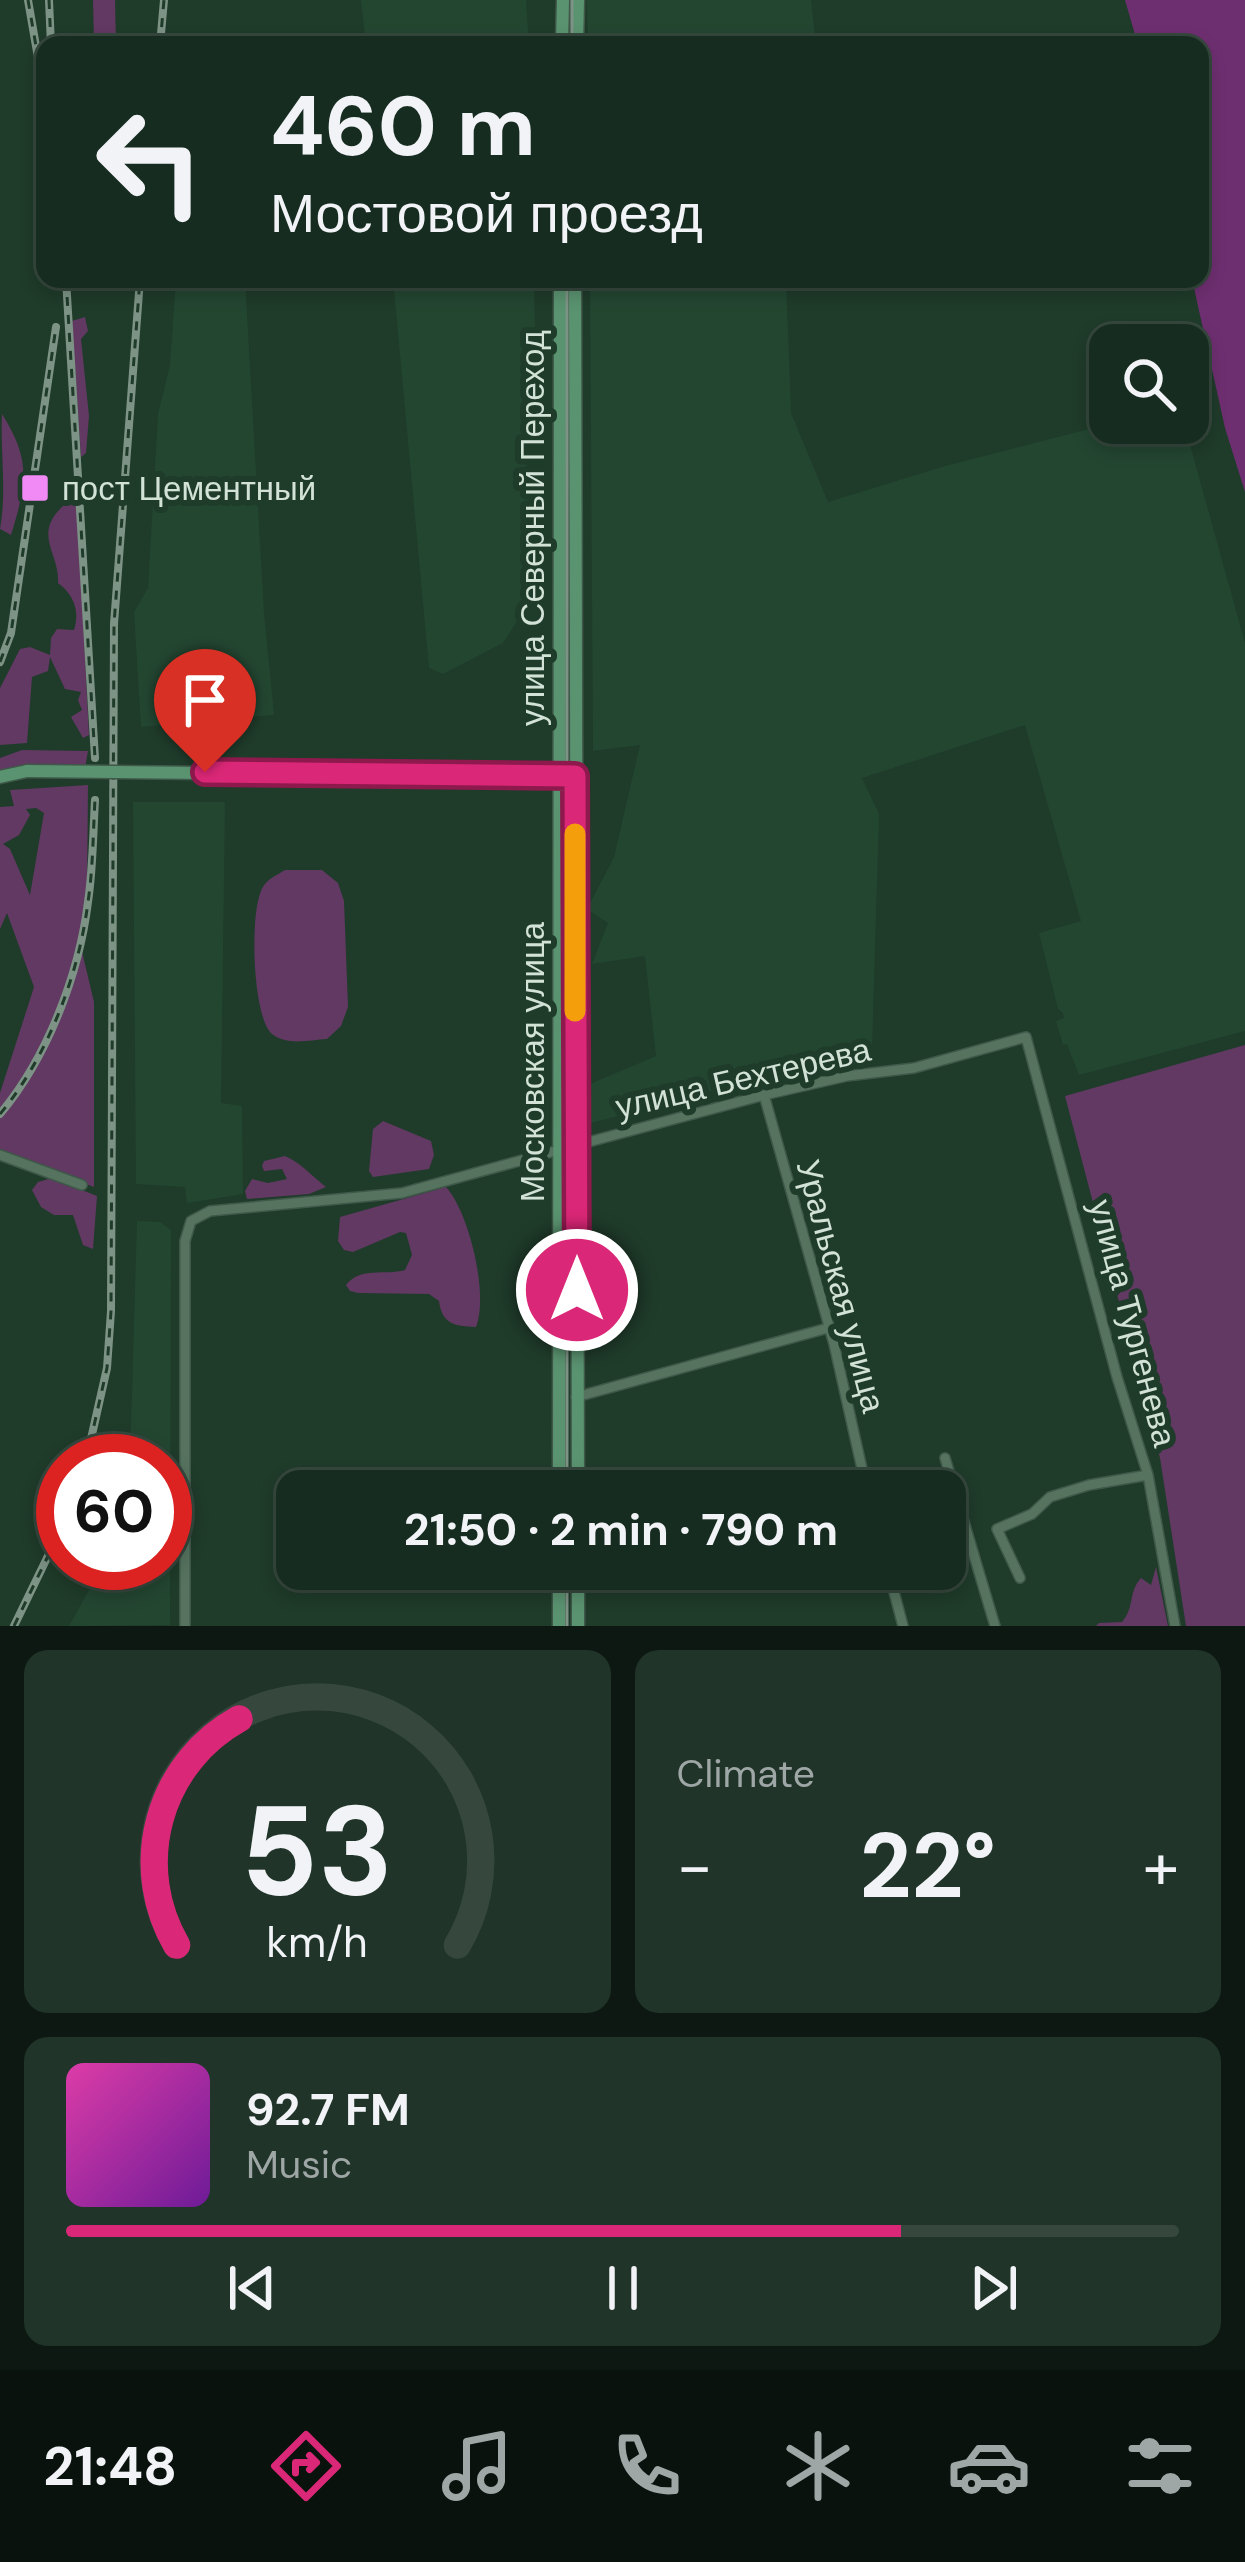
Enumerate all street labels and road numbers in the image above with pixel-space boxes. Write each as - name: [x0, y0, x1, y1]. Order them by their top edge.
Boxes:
- street label: улица Северный Переход: [511, 330, 554, 726]
- street label: Московская улица: [511, 921, 554, 1202]
- street label: улица Бехтерева: [611, 1028, 875, 1128]
- street label: Уральская улица: [787, 1155, 896, 1418]
- street label: улица Тургенева: [1079, 1195, 1187, 1452]

